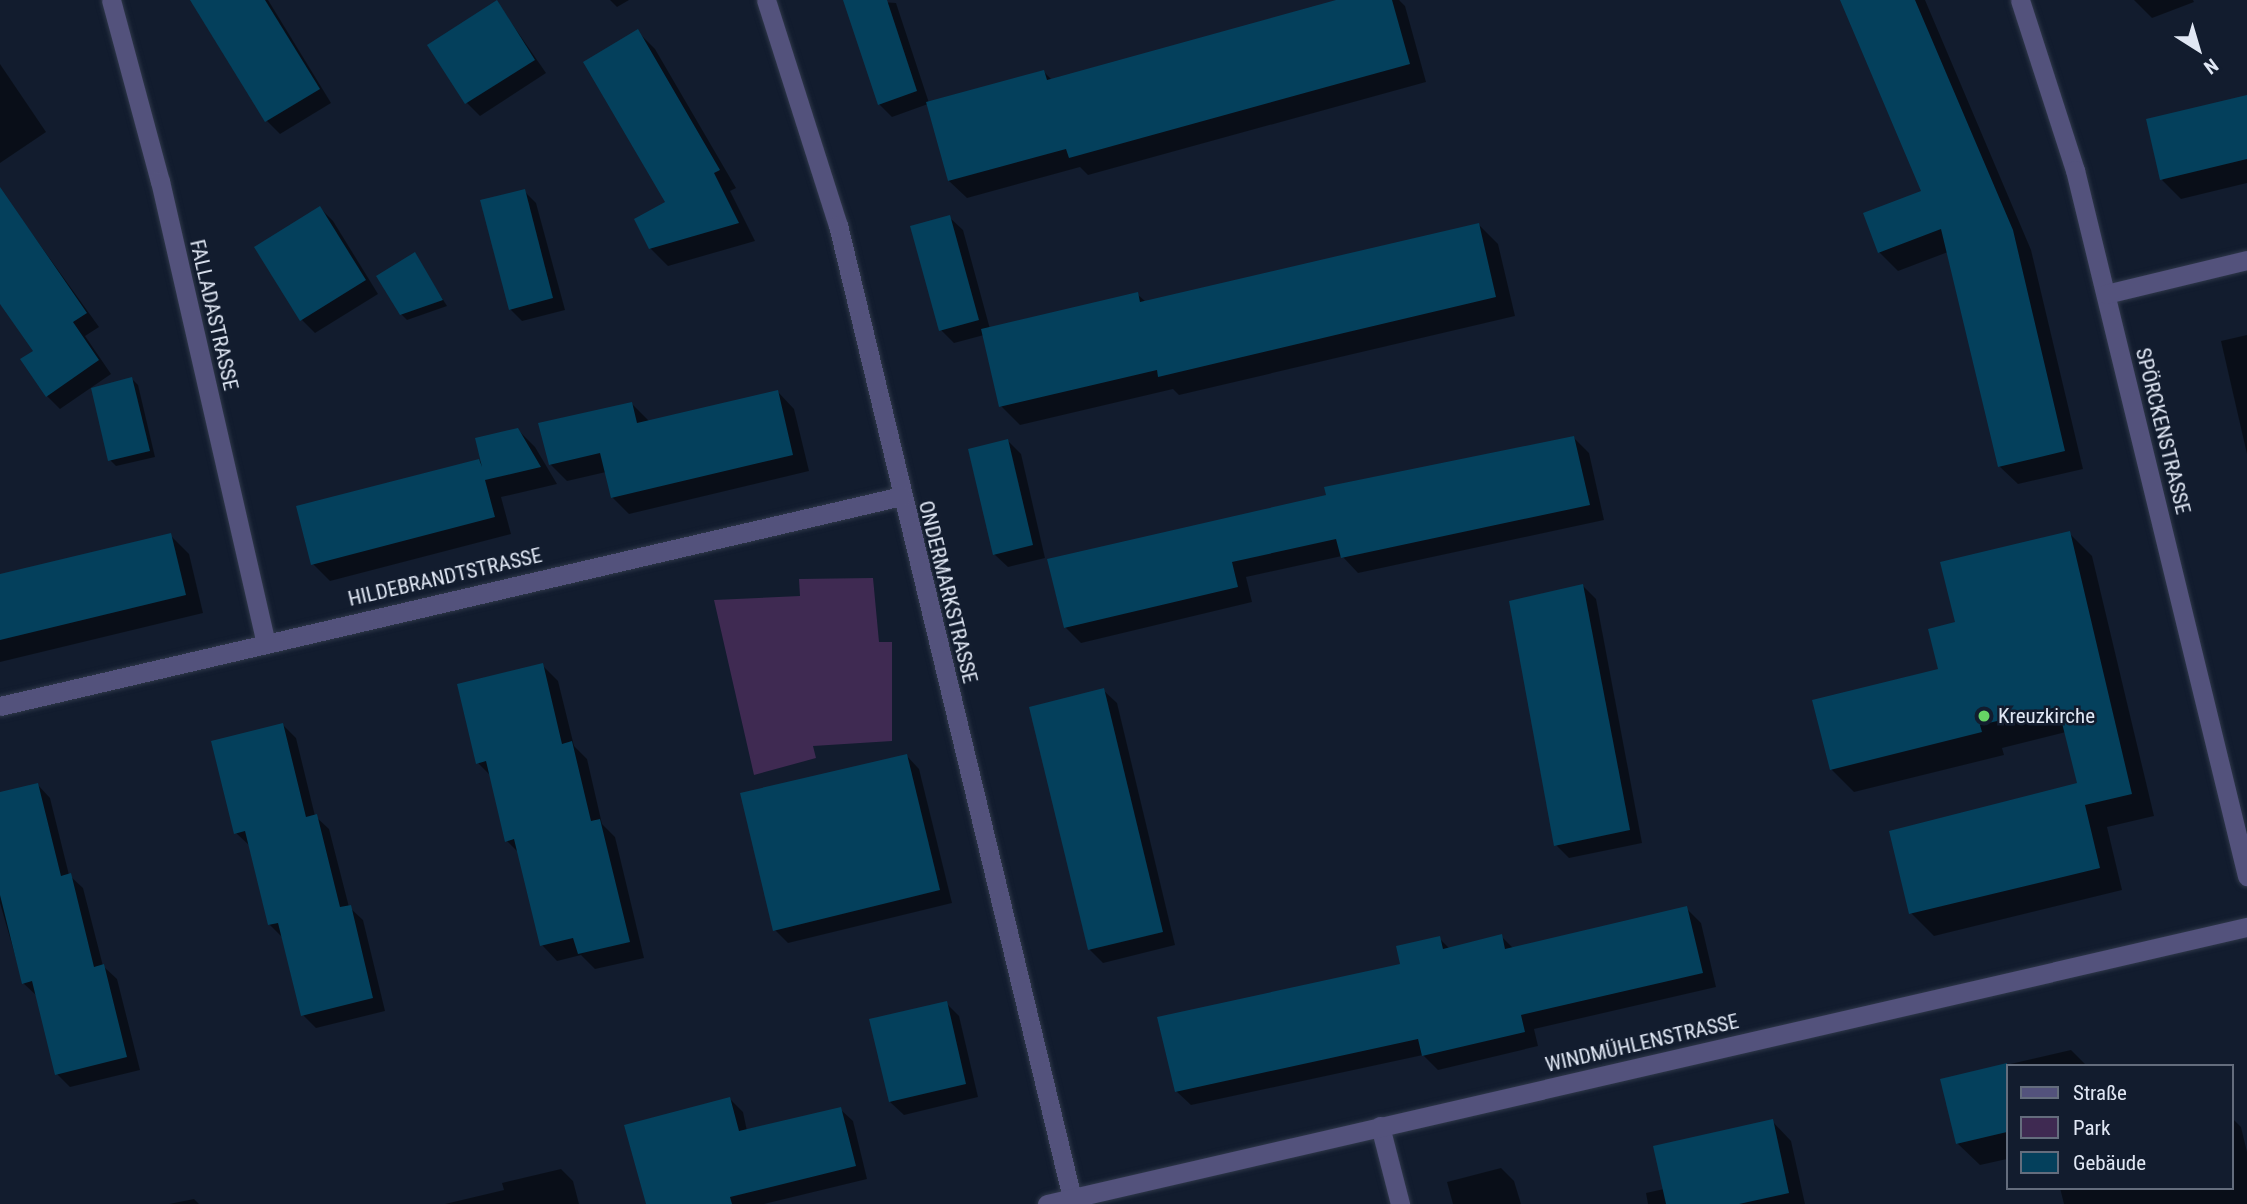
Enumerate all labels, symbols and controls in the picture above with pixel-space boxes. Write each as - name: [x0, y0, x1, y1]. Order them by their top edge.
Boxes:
- north arrow: [2163, 14, 2233, 84]
- text: N: [2199, 53, 2223, 79]
- street label: FALLADASTRASSE: [184, 237, 244, 393]
- street label: SPÖRCKENSTRASSE: [2130, 345, 2196, 517]
- street label: ONDERMARKSTRASSE: [913, 498, 983, 686]
- street label: HILDEBRANDTSTRASSE: [346, 542, 544, 612]
- place label: Kreuzkirche: [1998, 703, 2095, 729]
- marker: Kreuzkirche: [1976, 708, 1992, 724]
- street label: WINDMÜHLENSTRASSE: [1543, 1008, 1741, 1078]
- legend: [2006, 1064, 2233, 1190]
- text: Straße: [2073, 1081, 2127, 1105]
- text: Park: [2073, 1116, 2110, 1140]
- text: Gebäude: [2073, 1151, 2146, 1175]

